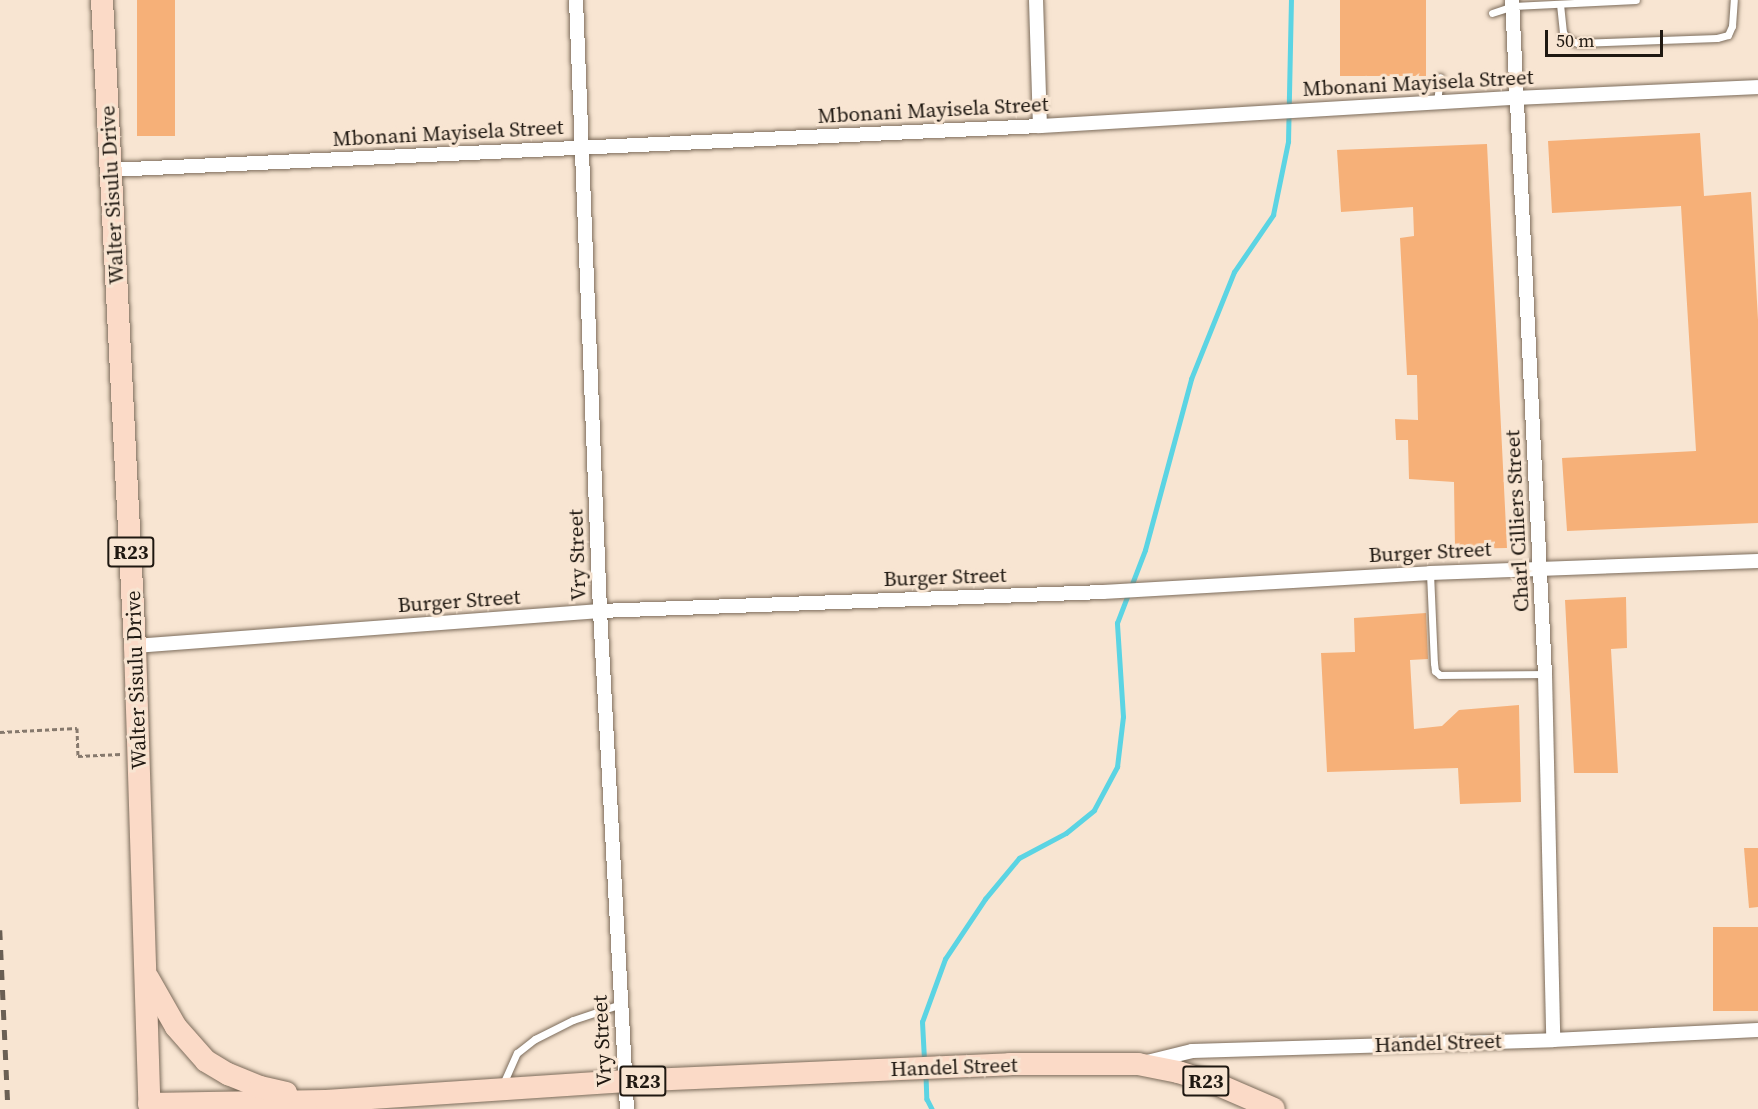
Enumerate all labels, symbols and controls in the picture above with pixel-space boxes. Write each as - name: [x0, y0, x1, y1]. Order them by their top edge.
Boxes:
- scale bar: [1548, 18, 1666, 56]
- text: 50 m: [1556, 28, 1594, 53]
- street label: Mbonani Mayisela Street: [1302, 64, 1534, 102]
- street label: Mbonani Mayisela Street: [817, 91, 1049, 129]
- street label: Walter Sisulu Drive: [95, 105, 129, 285]
- street label: Mbonani Mayisela Street: [332, 114, 564, 152]
- street label: Charl Cilliers Street: [1500, 429, 1534, 613]
- street label: Vry Street: [563, 509, 591, 601]
- road number: R23: [107, 535, 155, 569]
- street label: Burger Street: [1368, 536, 1492, 568]
- street label: Burger Street: [883, 562, 1007, 592]
- street label: Burger Street: [397, 584, 521, 618]
- street label: Walter Sisulu Drive: [120, 590, 152, 770]
- street label: Vry Street: [587, 994, 617, 1088]
- street label: Handel Street: [1374, 1028, 1502, 1058]
- street label: Handel Street: [890, 1052, 1018, 1082]
- road number: R23: [619, 1064, 667, 1098]
- road number: R23: [1182, 1064, 1230, 1098]

